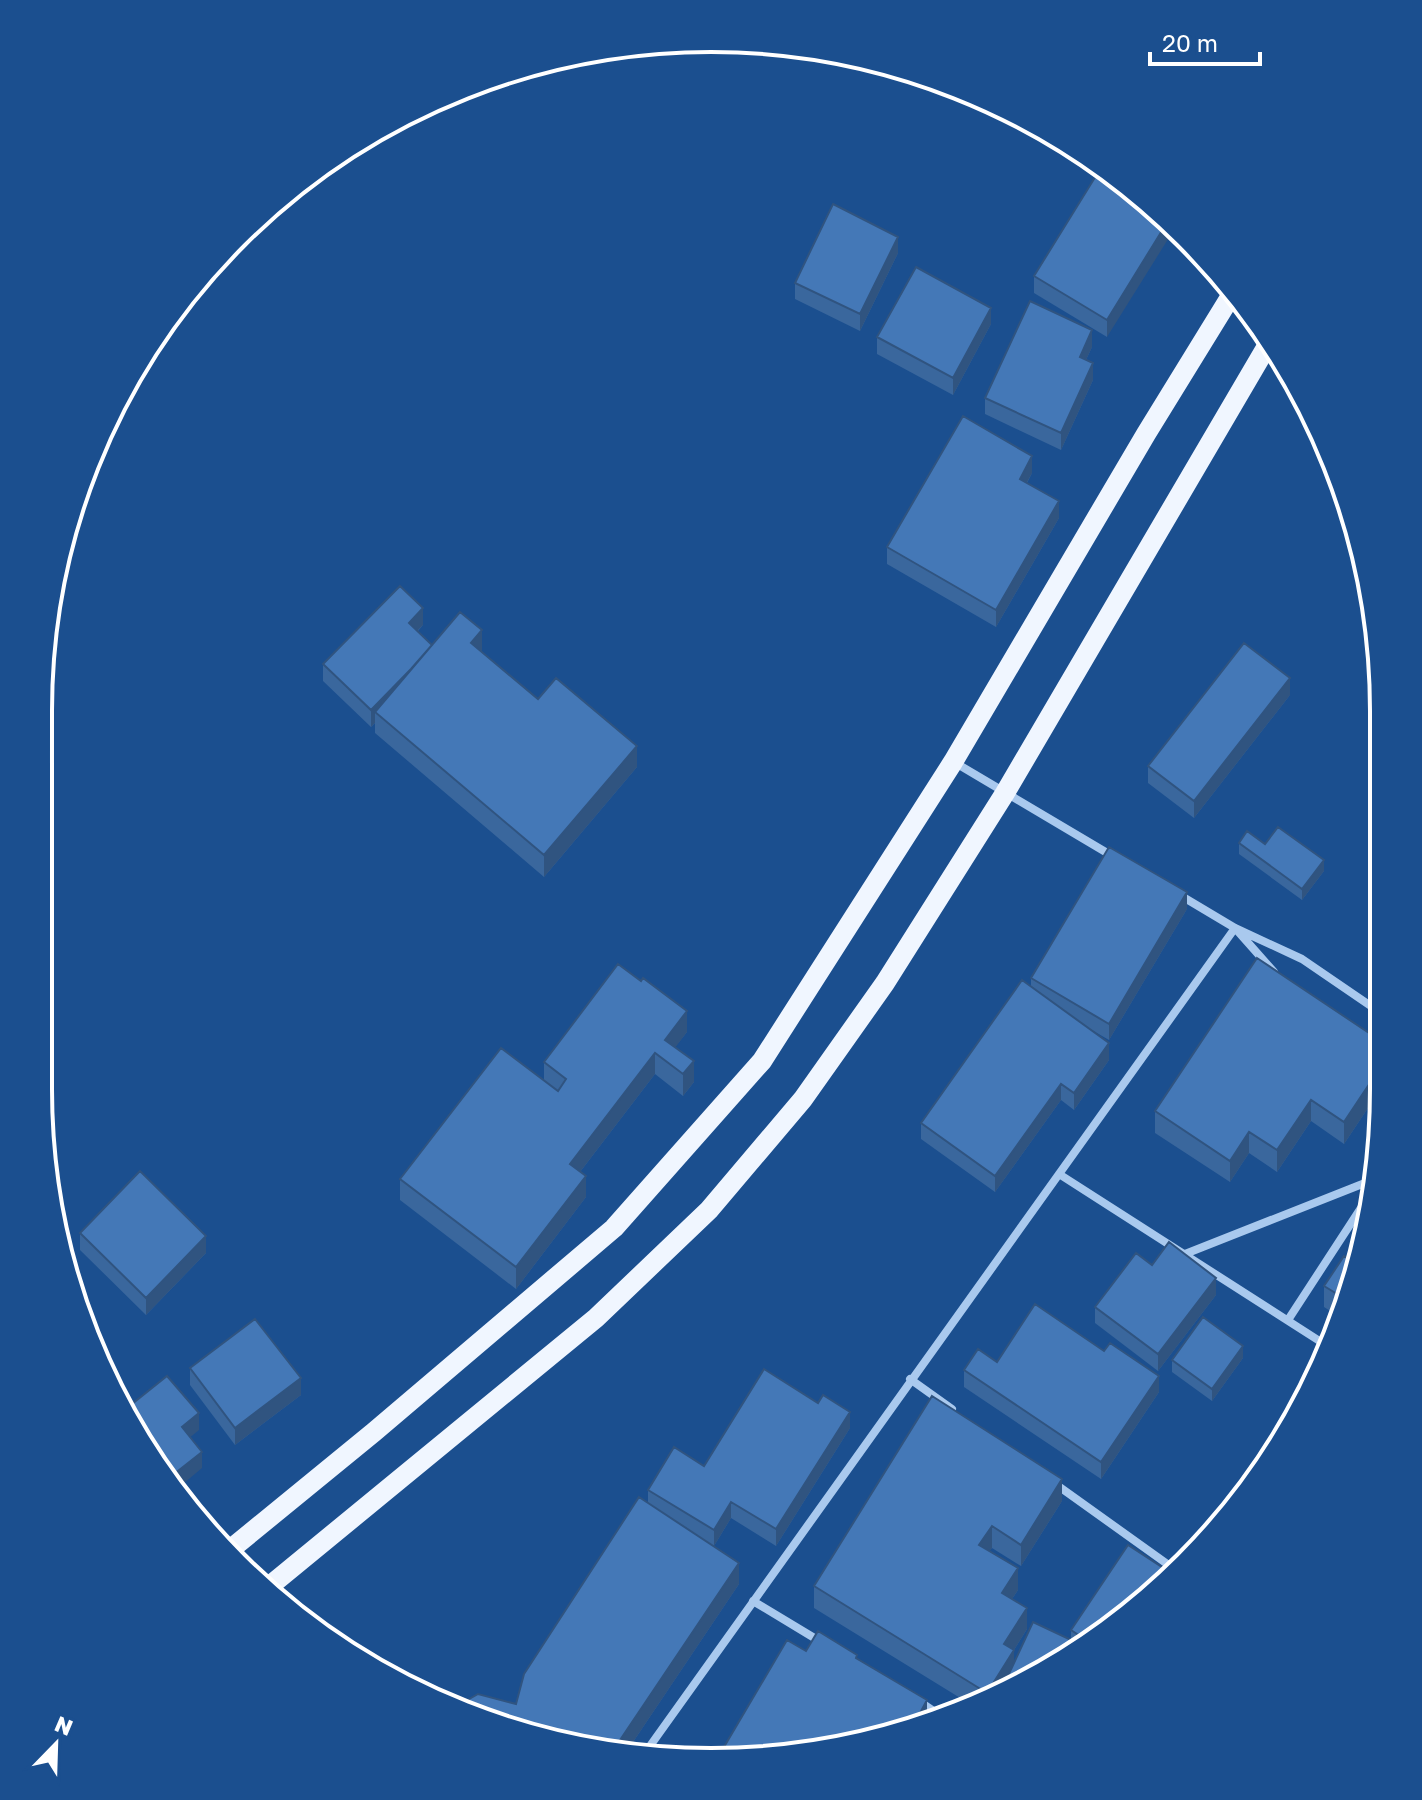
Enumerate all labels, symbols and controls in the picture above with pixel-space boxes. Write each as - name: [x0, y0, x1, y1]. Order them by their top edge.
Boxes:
- scale bar: [1150, 16, 1260, 66]
- text: 20 m: [1162, 28, 1218, 57]
- north arrow: [16, 1704, 96, 1784]
- text: N: [51, 1709, 77, 1741]

